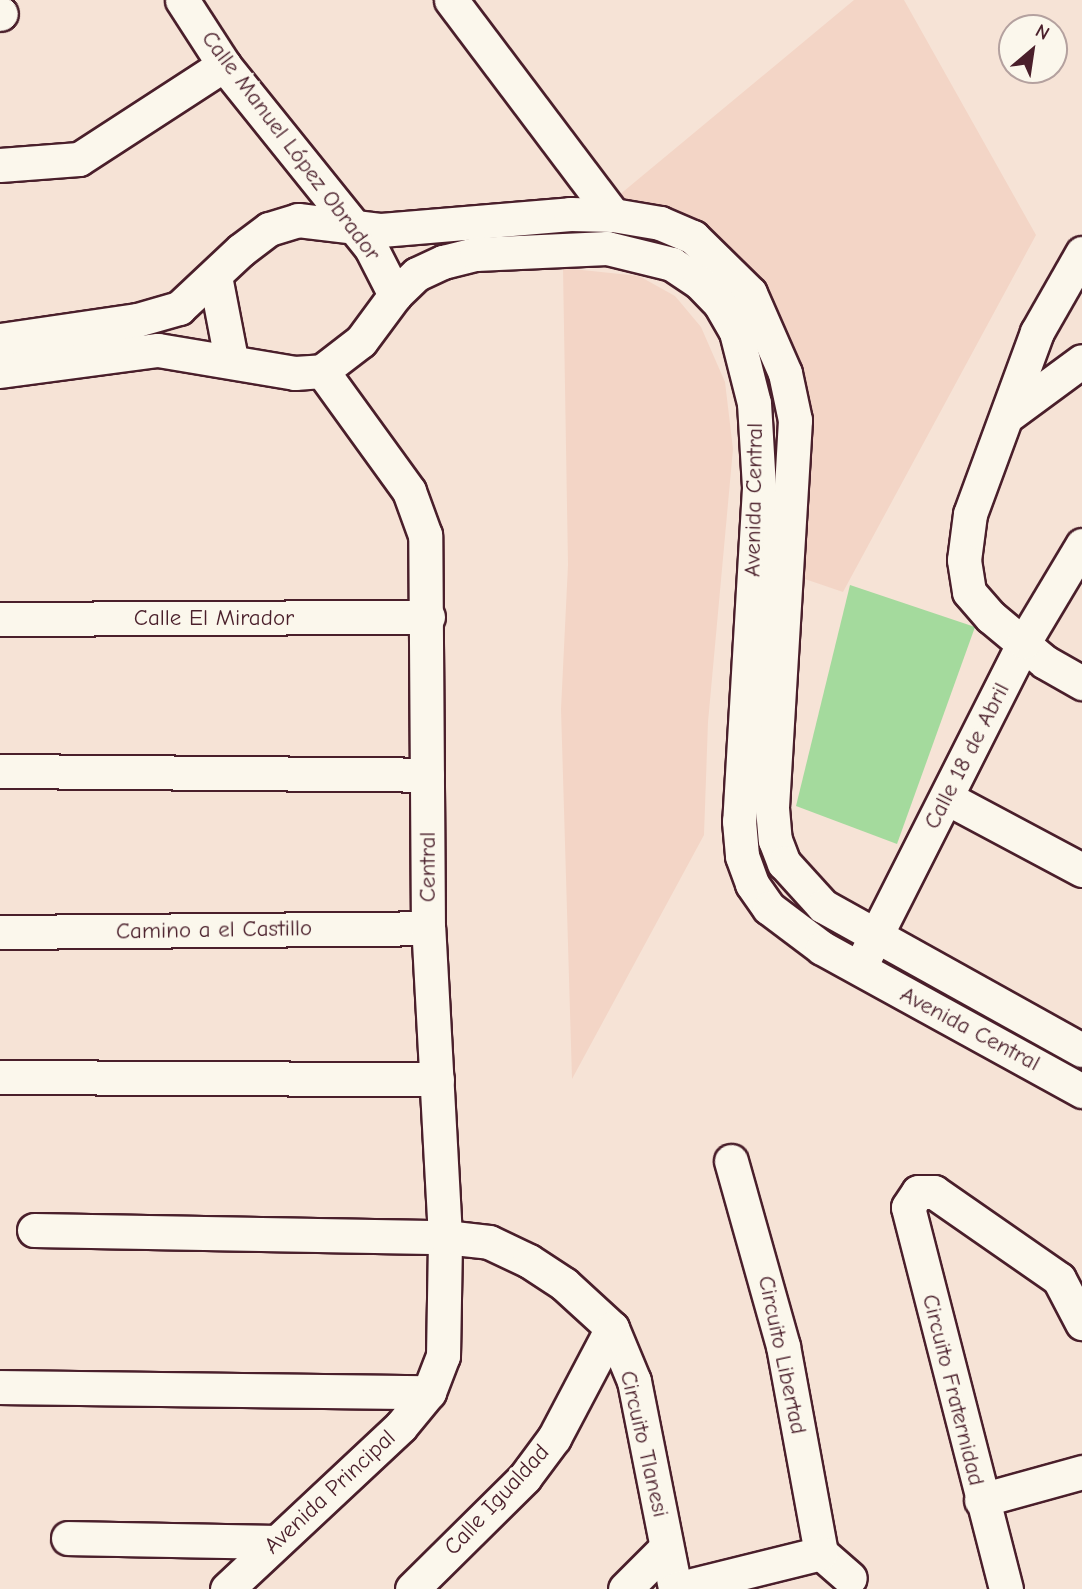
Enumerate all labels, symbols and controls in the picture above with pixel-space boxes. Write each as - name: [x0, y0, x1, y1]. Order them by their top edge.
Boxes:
- north arrow: [998, 14, 1068, 84]
- text: N: [1031, 20, 1053, 45]
- street label: Calle Manuel López Obrador: [195, 26, 387, 266]
- street label: Avenida Central: [739, 423, 769, 577]
- street label: Calle El Mirador: [134, 604, 294, 632]
- street label: Calle 18 de Abril: [918, 678, 1016, 834]
- street label: Central: [414, 832, 442, 902]
- street label: Camino a el Castillo: [116, 914, 312, 946]
- street label: Avenida Central: [895, 981, 1045, 1077]
- street label: Circuito Libertad: [752, 1273, 812, 1437]
- street label: Circuito Fraternidad: [916, 1291, 990, 1489]
- street label: Circuito Tlanesi: [614, 1368, 674, 1520]
- street label: Avenida Principal: [259, 1424, 401, 1560]
- street label: Calle Igualdad: [439, 1439, 555, 1561]

